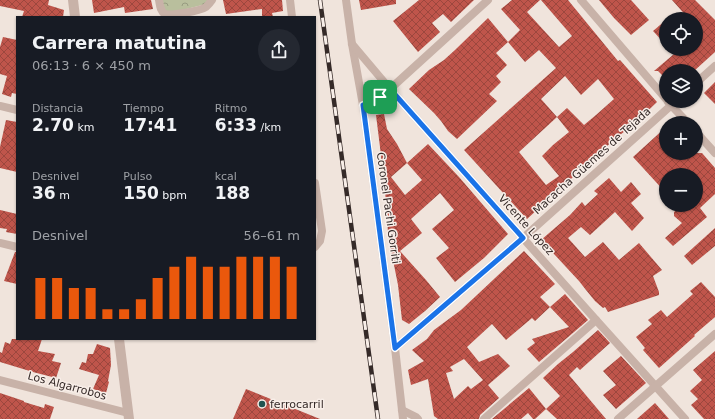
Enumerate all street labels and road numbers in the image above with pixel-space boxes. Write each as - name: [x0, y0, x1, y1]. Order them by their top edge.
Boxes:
- street label: Macacha Güemes de Tejada: [531, 105, 653, 217]
- street label: Coronel Pachi Gorriti: [374, 151, 402, 265]
- street label: Vicente López: [495, 192, 557, 258]
- street label: Los Algarrobos: [26, 369, 108, 403]

